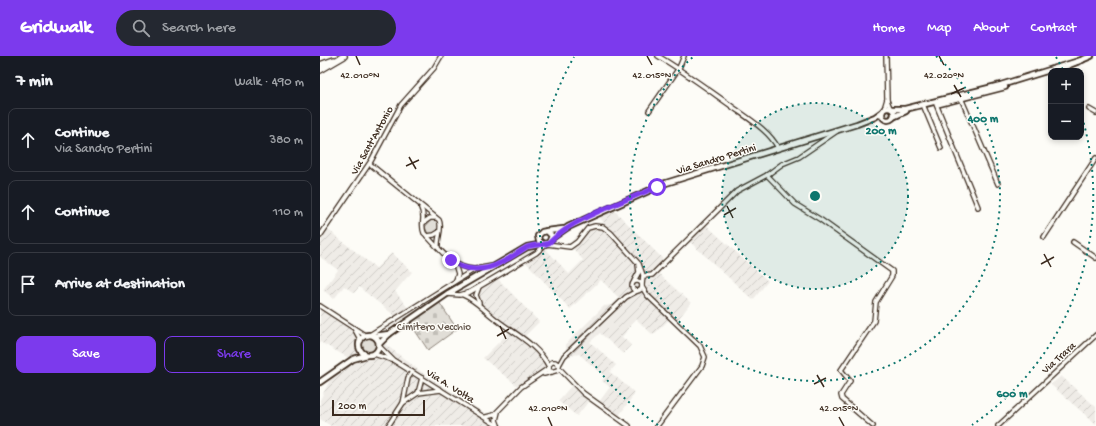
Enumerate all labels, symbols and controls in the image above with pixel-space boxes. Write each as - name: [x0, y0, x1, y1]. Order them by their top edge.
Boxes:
- search box: [116, 10, 396, 46]
- text: Gridwalk: [20, 17, 92, 40]
- icon: search: [130, 17, 152, 39]
- text: Search here: [162, 19, 236, 37]
- text: Home: [873, 20, 905, 37]
- text: Map: [927, 20, 951, 37]
- text: About: [973, 20, 1009, 37]
- text: Contact: [1031, 20, 1076, 37]
- map controls: [1048, 68, 1084, 140]
- button: +: [1048, 68, 1084, 104]
- text: 42.010°N: [340, 70, 380, 82]
- text: 42.015°N: [633, 70, 672, 82]
- text: 42.020°N: [924, 70, 964, 82]
- text: 7 min: [16, 72, 53, 92]
- text: Walk · 490 m: [234, 75, 304, 90]
- street label: Via Sant'Antonio: [349, 104, 397, 178]
- button: −: [1048, 104, 1084, 140]
- text: 400 m: [967, 113, 999, 127]
- text: Continue: [55, 124, 109, 142]
- text: 200 m: [866, 125, 897, 139]
- icon: ahead: [17, 129, 39, 151]
- text: 380 m: [269, 133, 303, 148]
- text: Via Sandro Pertini: [55, 142, 152, 157]
- street label: Via Sandro Pertini: [674, 142, 758, 178]
- route start: [648, 178, 666, 196]
- centre of rings: [808, 189, 822, 203]
- icon: ahead: [17, 201, 39, 223]
- text: Continue: [55, 203, 109, 221]
- text: 110 m: [273, 205, 303, 220]
- route end: [442, 251, 460, 269]
- icon: arrive: [17, 273, 39, 295]
- text: Arrive at destination: [55, 275, 185, 293]
- park label: Cimitero Vecchio: [397, 322, 471, 334]
- button: Save: [16, 336, 156, 373]
- button: Share: [164, 336, 304, 373]
- street label: Via Trara: [1039, 340, 1079, 377]
- street label: Via A. Volta: [423, 367, 477, 407]
- text: 600 m: [996, 388, 1028, 402]
- scale bar: [332, 398, 425, 417]
- text: 200 m: [338, 401, 366, 413]
- text: 42.010°N: [528, 403, 568, 415]
- text: 42.015°N: [820, 403, 859, 415]

